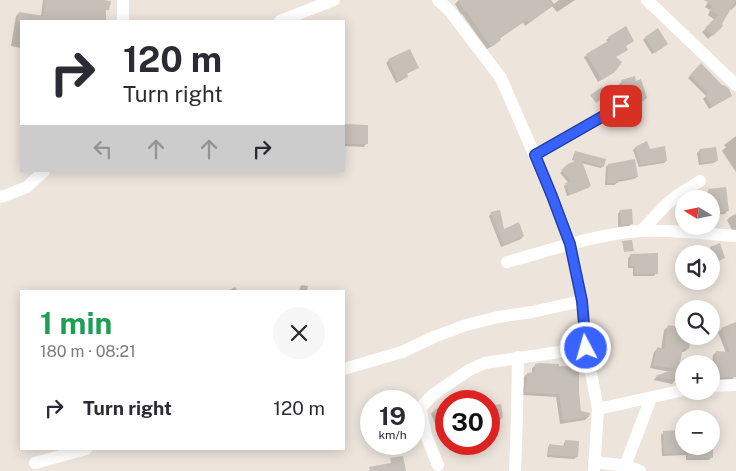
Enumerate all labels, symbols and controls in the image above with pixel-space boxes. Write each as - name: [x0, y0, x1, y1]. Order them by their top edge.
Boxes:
- text: 120 m: [123, 39, 222, 80]
- icon: right: [40, 40, 105, 105]
- text: Turn right: [123, 81, 223, 107]
- pin: [600, 85, 642, 127]
- icon: arrive: [607, 92, 635, 120]
- icon: left: [89, 135, 117, 163]
- icon: ahead: [142, 135, 170, 163]
- icon: ahead: [195, 135, 223, 163]
- icon: right: [248, 135, 276, 163]
- north arrow: [675, 190, 720, 235]
- map controls: [675, 190, 720, 455]
- button: sound: [675, 245, 720, 290]
- button: search: [675, 300, 720, 345]
- text: 1 min: [40, 305, 112, 341]
- button: close: [273, 307, 325, 359]
- position arrow: [559, 321, 611, 373]
- text: 180 m · 08:21: [40, 342, 136, 361]
- button: +: [675, 355, 720, 400]
- speed limit sign: 30: [435, 390, 500, 455]
- icon: right: [40, 394, 68, 422]
- text: Turn right: [83, 397, 172, 419]
- text: 120 m: [273, 397, 325, 419]
- text: 19: [379, 401, 406, 431]
- button: −: [675, 410, 720, 455]
- text: km/h: [378, 428, 407, 442]

